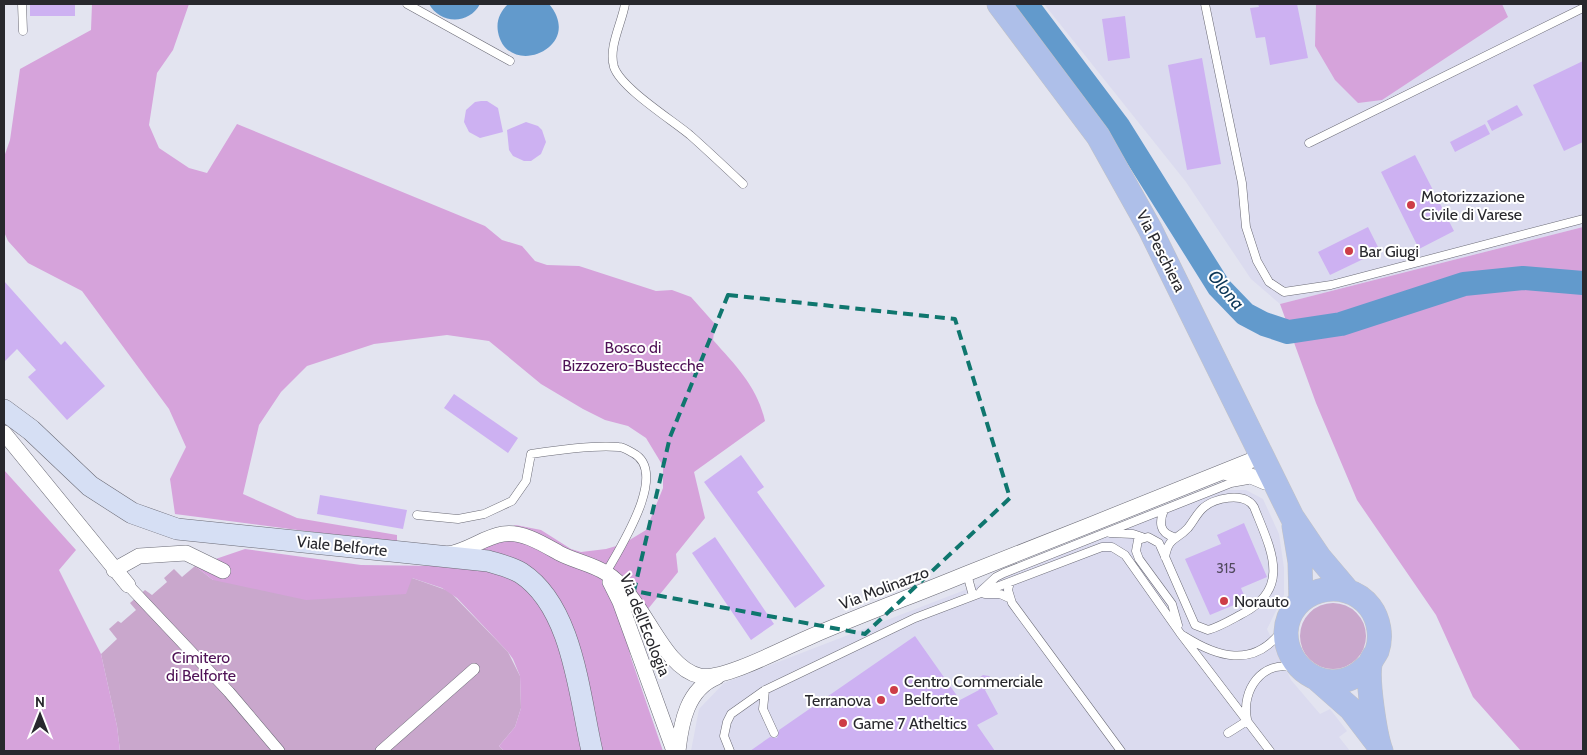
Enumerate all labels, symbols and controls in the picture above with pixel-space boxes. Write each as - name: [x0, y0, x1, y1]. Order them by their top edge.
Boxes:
- place label: Motorizzazione Civile di Varese: [1421, 187, 1525, 224]
- marker: Motorizzazione Civile di Varese: [1405, 199, 1417, 211]
- street label: Via Peschiera: [1132, 207, 1190, 295]
- place label: Bar Giugi: [1359, 242, 1419, 261]
- marker: Bar Giugi: [1343, 245, 1355, 257]
- water label: Olona: [1203, 266, 1249, 314]
- park label: Bosco di Bizzozero-Bustecche: [562, 338, 704, 375]
- street label: Viale Belforte: [296, 532, 388, 560]
- house number: 315: [1216, 559, 1236, 577]
- street label: Via Molinazzo: [837, 562, 932, 614]
- street label: Via dell'Ecologia: [616, 571, 674, 679]
- place label: Norauto: [1234, 592, 1289, 611]
- marker: Norauto: [1218, 595, 1230, 607]
- park label: Cimitero di Belforte: [166, 648, 236, 685]
- place label: Centro Commerciale Belforte: [904, 672, 1043, 709]
- marker: Centro Commerciale Belforte: [888, 684, 900, 696]
- north arrow: [15, 690, 65, 740]
- place label: Terranova: [805, 691, 871, 710]
- text: N: [35, 693, 45, 711]
- marker: Terranova: [875, 694, 887, 706]
- place label: Game 7 Atheltics: [853, 714, 967, 733]
- marker: Game 7 Atheltics: [837, 717, 849, 729]

